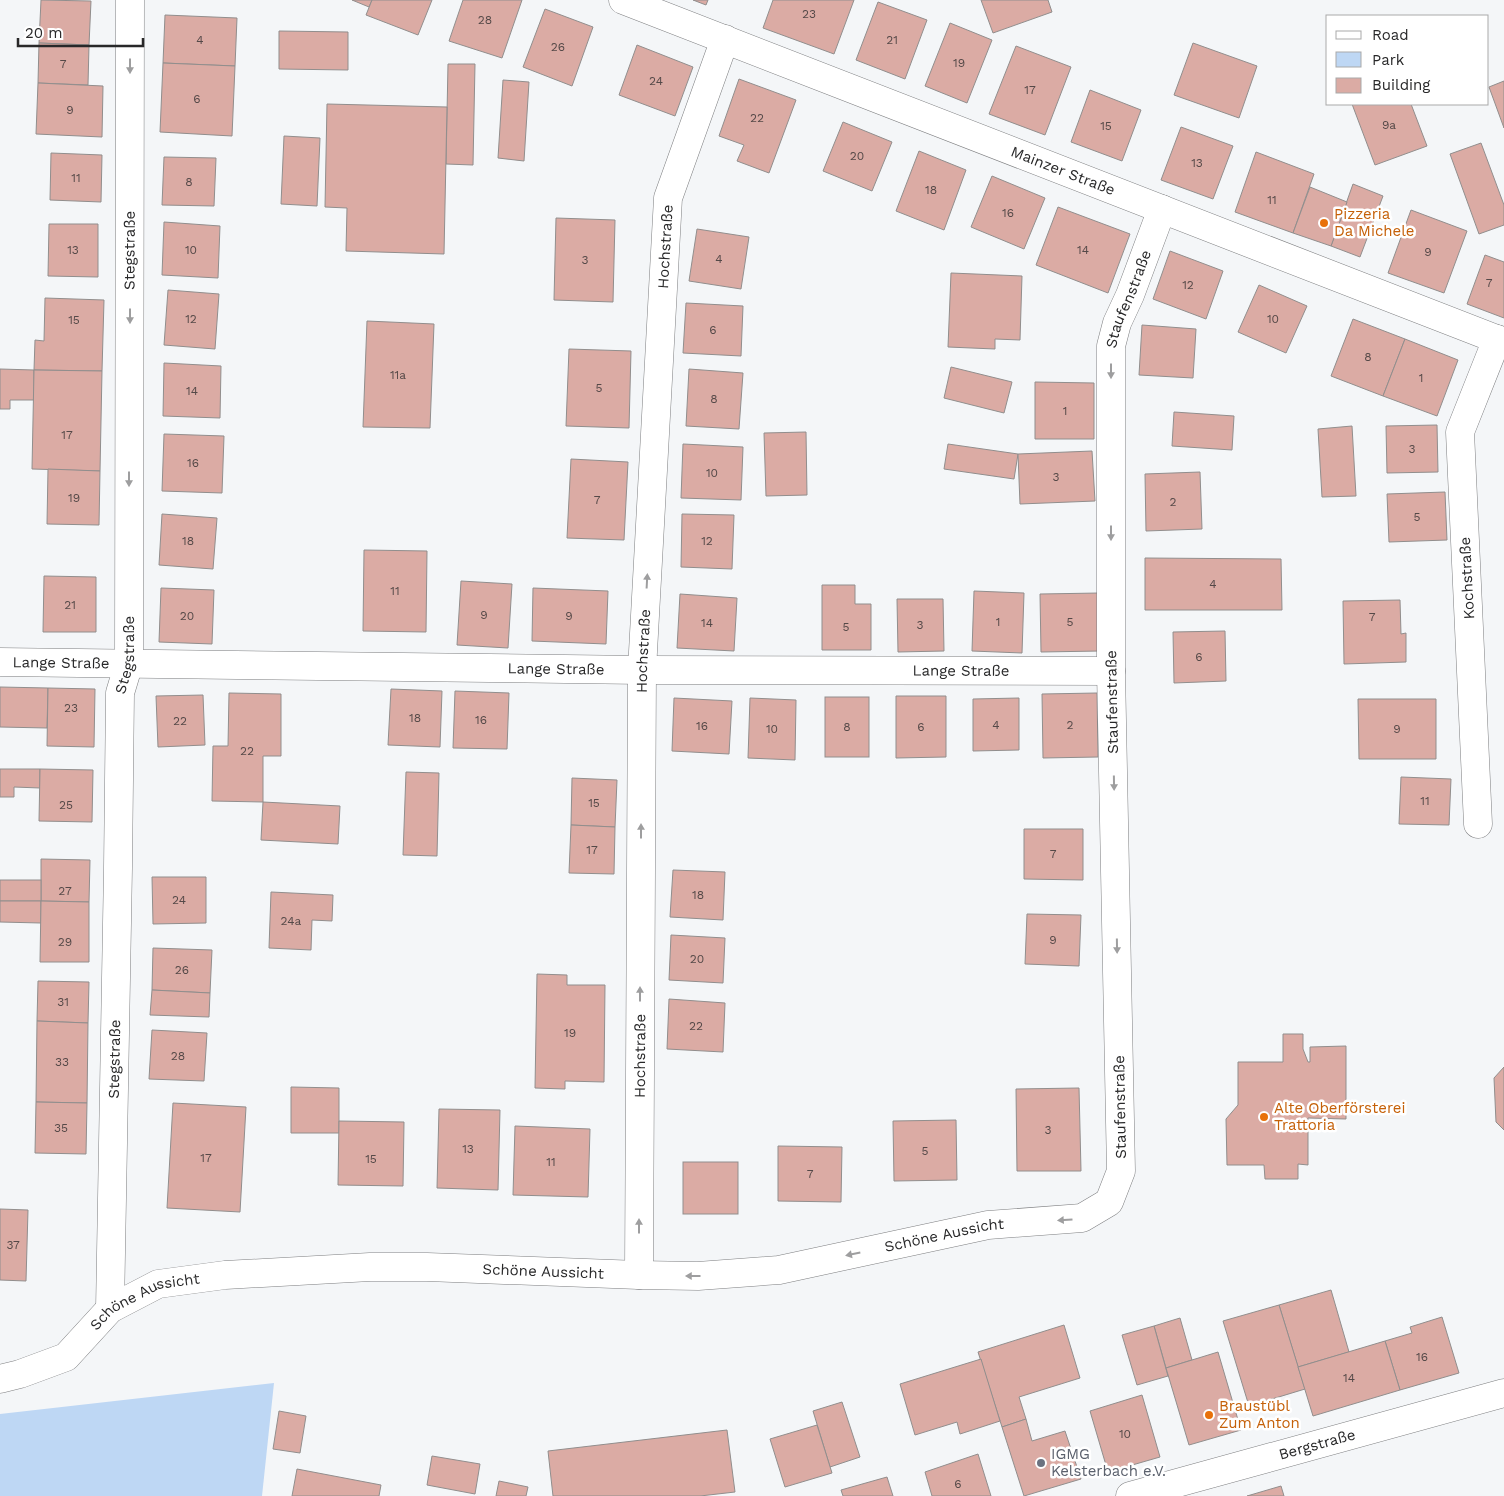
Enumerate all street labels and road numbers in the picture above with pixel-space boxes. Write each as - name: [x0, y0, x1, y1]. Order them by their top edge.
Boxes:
- street label: Mainzer Straße: [1008, 142, 1118, 199]
- street label: Hochstraße: [654, 204, 677, 289]
- street label: Stegstraße: [121, 211, 139, 290]
- street label: Staufenstraße: [1102, 247, 1155, 350]
- street label: Kochstraße: [1456, 536, 1478, 620]
- street label: Hochstraße: [633, 609, 654, 693]
- street label: Stegstraße: [111, 616, 138, 696]
- street label: Staufenstraße: [1102, 650, 1122, 754]
- street label: Lange Straße: [12, 653, 110, 672]
- street label: Lange Straße: [507, 659, 604, 679]
- street label: Lange Straße: [913, 662, 1009, 680]
- street label: Hochstraße: [631, 1014, 649, 1098]
- street label: Stegstraße: [105, 1019, 124, 1099]
- street label: Staufenstraße: [1110, 1055, 1130, 1159]
- street label: Schöne Aussicht: [883, 1215, 1005, 1256]
- street label: Schöne Aussicht: [482, 1260, 605, 1283]
- street label: Schöne Aussicht: [86, 1269, 201, 1334]
- street label: Bergstraße: [1277, 1425, 1357, 1464]

